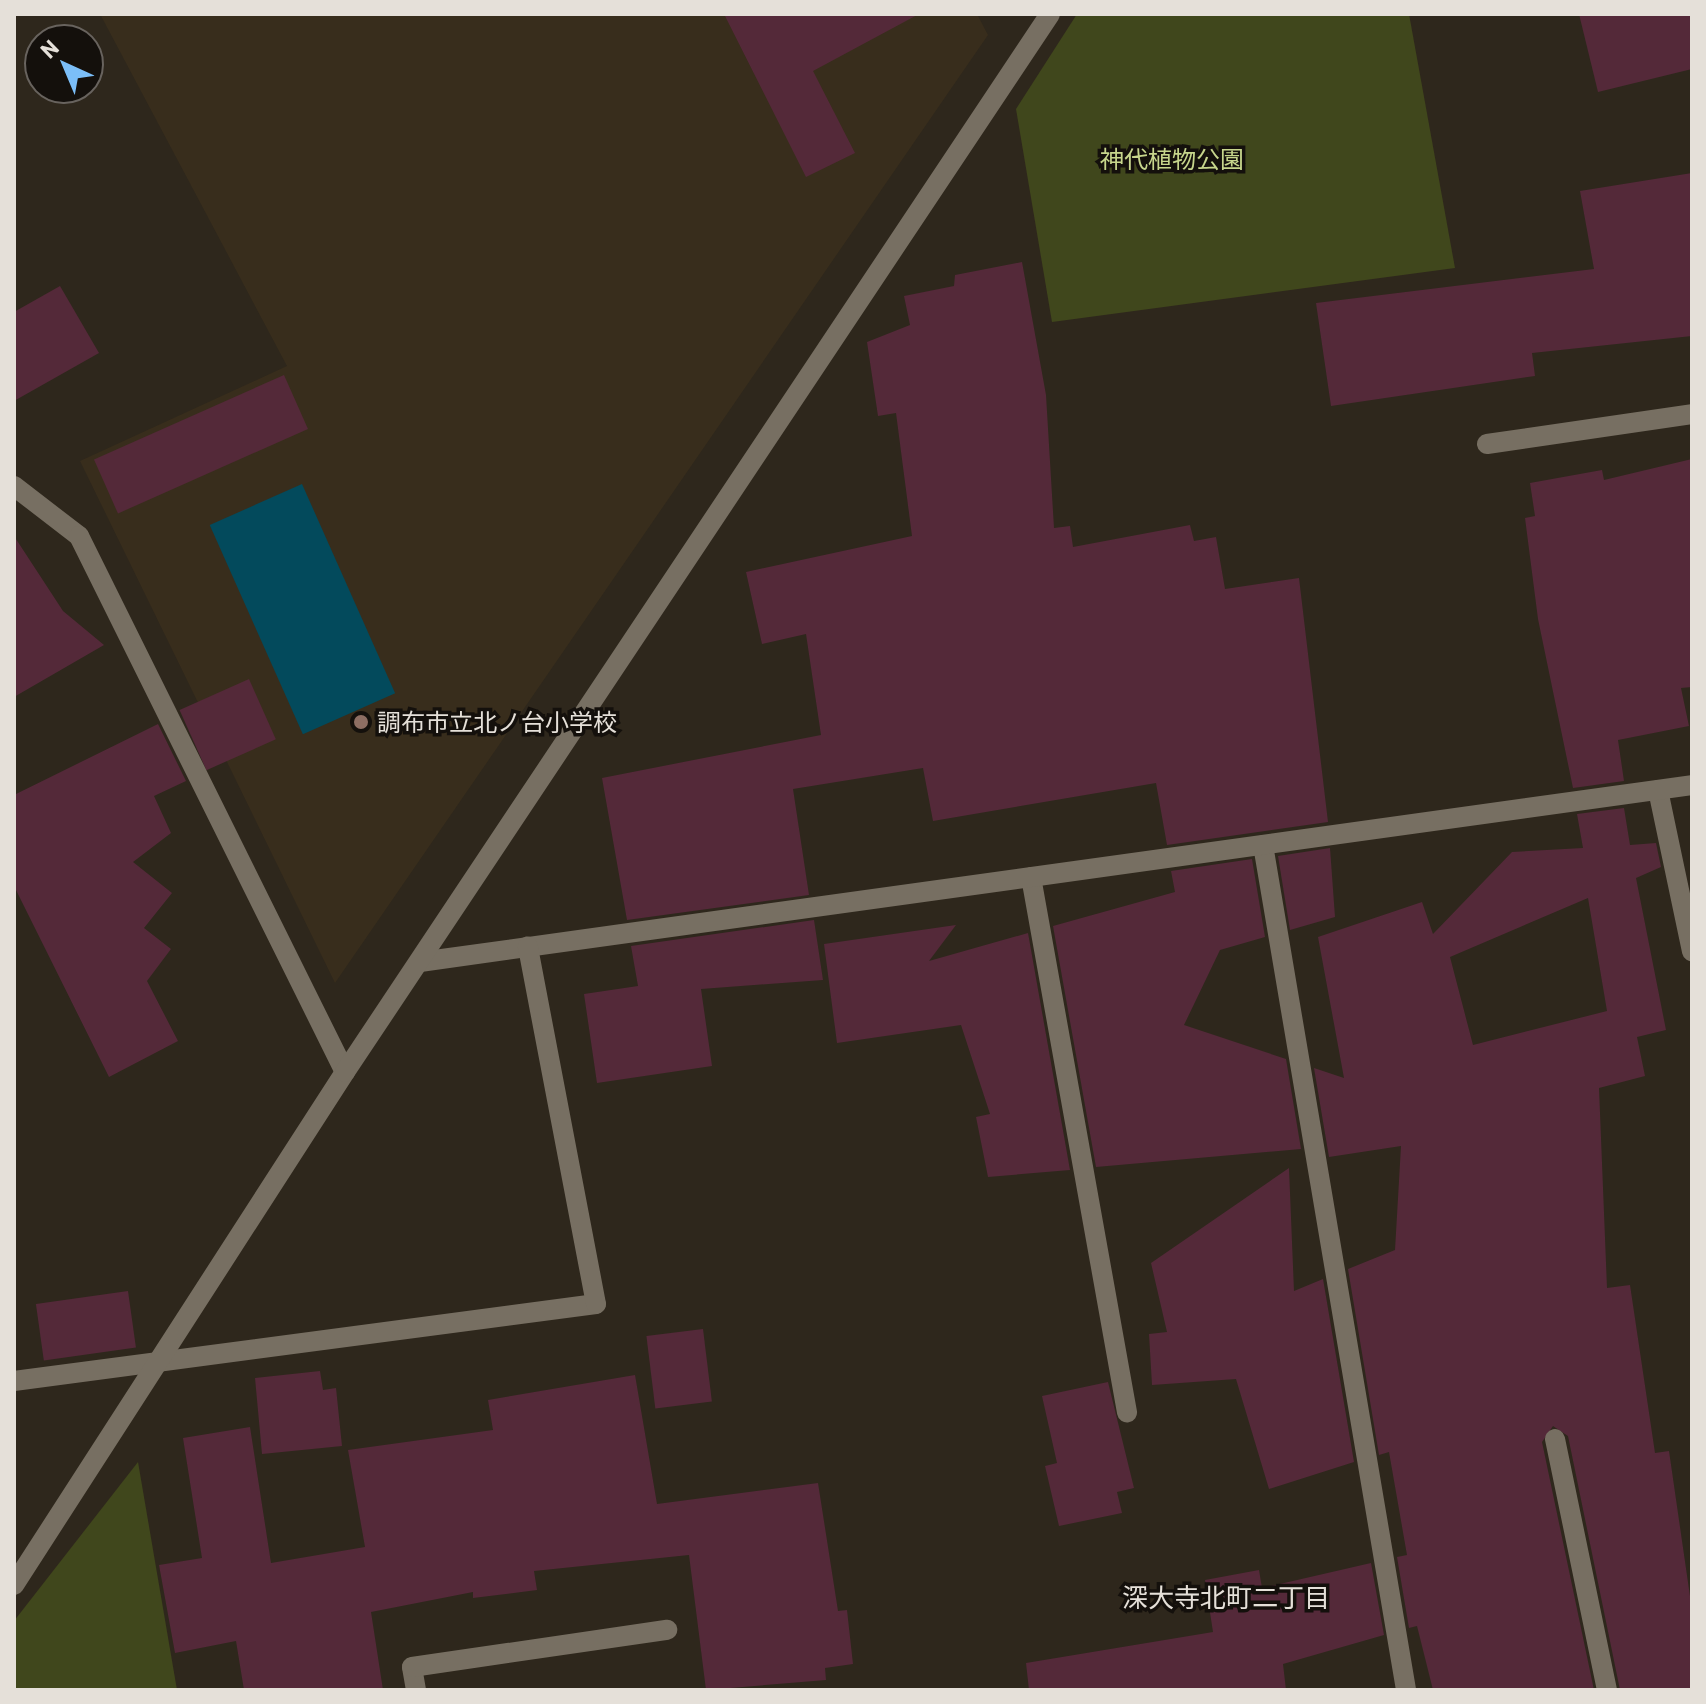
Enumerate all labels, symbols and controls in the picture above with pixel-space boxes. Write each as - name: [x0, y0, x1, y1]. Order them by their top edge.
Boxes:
- north arrow: [24, 24, 104, 104]
- text: N: [34, 34, 63, 63]
- park label: 神代植物公園: [1100, 145, 1244, 173]
- place label: 調布市立北ノ台小学校: [377, 708, 617, 736]
- marker: 調布市立北ノ台小学校: [352, 713, 370, 731]
- district label: 深大寺北町二丁目: [1122, 1581, 1330, 1613]

